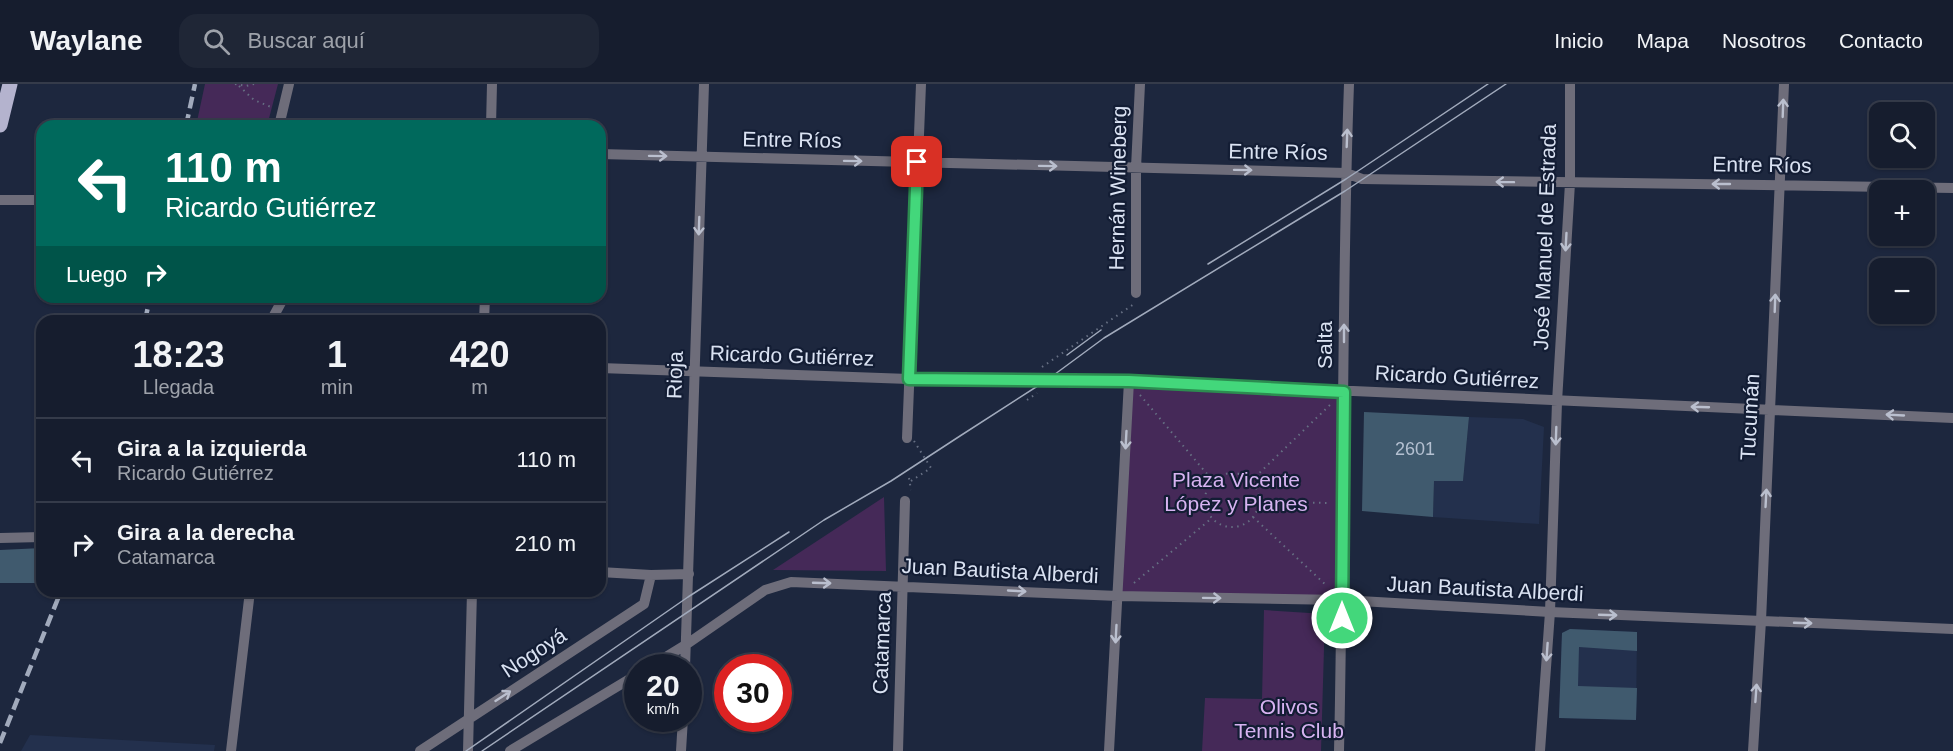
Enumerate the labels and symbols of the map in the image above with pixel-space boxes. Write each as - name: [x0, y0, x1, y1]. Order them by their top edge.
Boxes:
- one-way arrow: [1778, 99, 1789, 119]
- street label: Hernán Wineberg: [1105, 106, 1130, 270]
- street label: José Manuel de Estrada: [1529, 123, 1560, 351]
- street label: Entre Ríos: [742, 127, 842, 152]
- one-way arrow: [1341, 129, 1353, 149]
- pin: [891, 136, 942, 187]
- street label: Entre Ríos: [1228, 139, 1328, 164]
- one-way arrow: [648, 150, 668, 162]
- street label: Entre Ríos: [1712, 152, 1812, 177]
- one-way arrow: [843, 155, 863, 166]
- one-way arrow: [1038, 160, 1058, 171]
- one-way arrow: [1233, 165, 1253, 176]
- one-way arrow: [1496, 176, 1516, 188]
- one-way arrow: [1712, 178, 1732, 190]
- one-way arrow: [694, 216, 705, 236]
- one-way arrow: [1561, 231, 1572, 251]
- one-way arrow: [1769, 294, 1780, 314]
- street label: Salta: [1313, 321, 1336, 369]
- one-way arrow: [1338, 324, 1350, 344]
- street label: Ricardo Gutiérrez: [709, 341, 875, 370]
- street label: Rioja: [662, 350, 687, 399]
- street label: Ricardo Gutiérrez: [1374, 361, 1540, 392]
- street label: Tucumán: [1736, 373, 1763, 461]
- one-way arrow: [1690, 401, 1710, 412]
- one-way arrow: [1885, 410, 1905, 421]
- one-way arrow: [1550, 426, 1562, 446]
- one-way arrow: [1120, 429, 1131, 449]
- house number: 2601: [1395, 439, 1435, 459]
- park label: Plaza Vicente López y Planes: [1164, 468, 1308, 515]
- one-way arrow: [1761, 488, 1772, 508]
- street label: Juan Bautista Alberdi: [901, 554, 1099, 587]
- street label: Juan Bautista Alberdi: [1386, 572, 1584, 605]
- one-way arrow: [812, 577, 832, 589]
- one-way arrow: [1007, 586, 1027, 597]
- position arrow: [1310, 586, 1374, 650]
- street label: Catamarca: [868, 591, 895, 695]
- one-way arrow: [1202, 592, 1222, 604]
- one-way arrow: [1598, 609, 1618, 620]
- one-way arrow: [1793, 617, 1813, 628]
- street label: Nogoyá: [497, 623, 571, 682]
- one-way arrow: [1110, 624, 1121, 644]
- one-way arrow: [1541, 642, 1552, 662]
- speed limit sign: 30: [714, 654, 792, 732]
- one-way arrow: [1751, 683, 1762, 703]
- one-way arrow: [495, 689, 512, 702]
- park label: Olivos Tennis Club: [1234, 695, 1344, 742]

